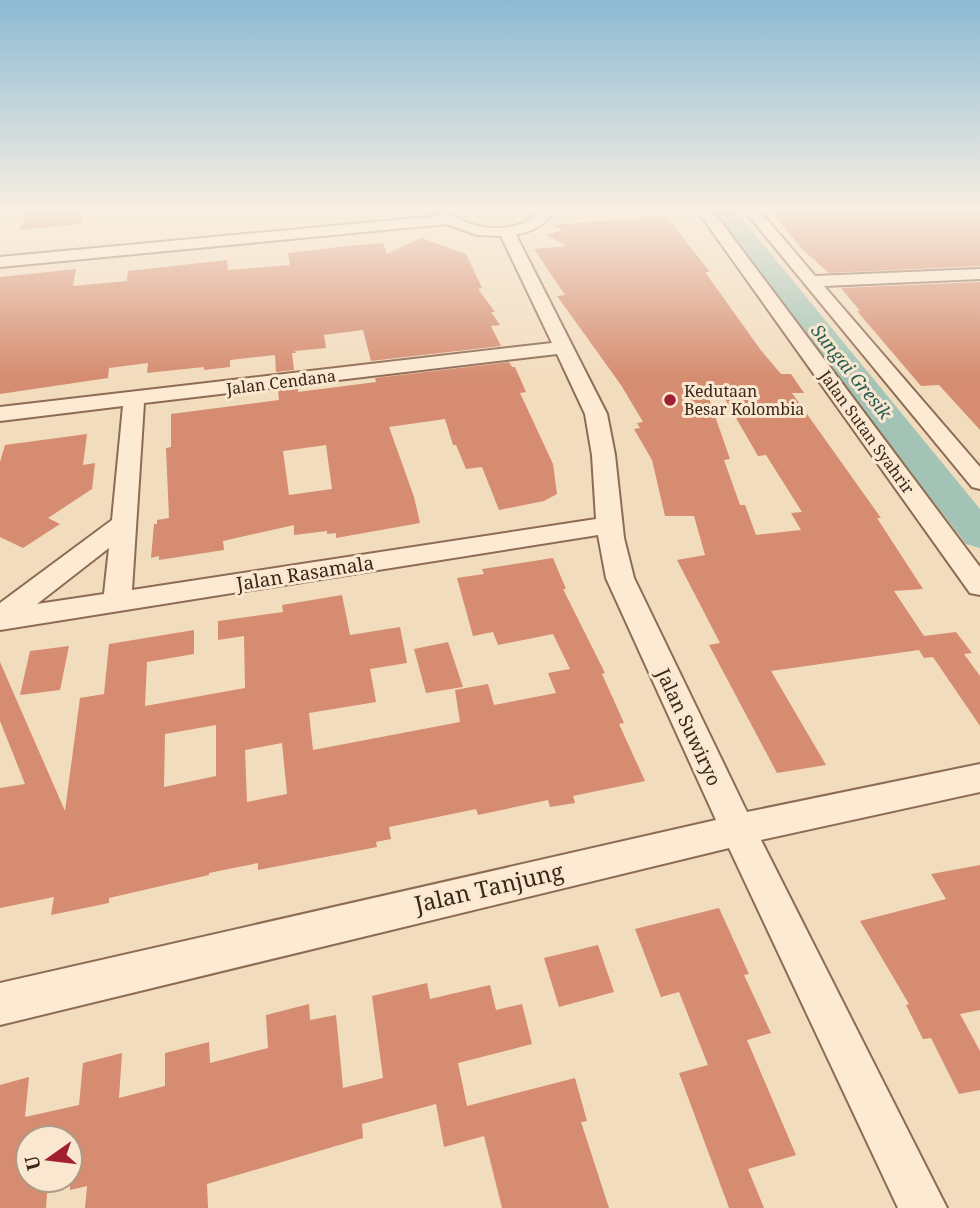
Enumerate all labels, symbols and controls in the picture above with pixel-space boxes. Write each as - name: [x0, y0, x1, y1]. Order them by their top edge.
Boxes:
- water label: Sungai Gresik: [806, 319, 898, 425]
- street label: Jalan Cendana: [224, 364, 337, 400]
- street label: Jalan Sutan Syahrir: [814, 365, 920, 499]
- place label: Kedutaan Besar Kolombia: [684, 380, 804, 420]
- marker: Kedutaan Besar Kolombia: [662, 392, 678, 408]
- street label: Jalan Rasamala: [233, 549, 376, 597]
- street label: Jalan Suwiryo: [650, 663, 728, 790]
- street label: Jalan Tanjung: [410, 854, 567, 920]
- north arrow: [14, 1124, 84, 1194]
- text: U: [18, 1153, 47, 1173]

